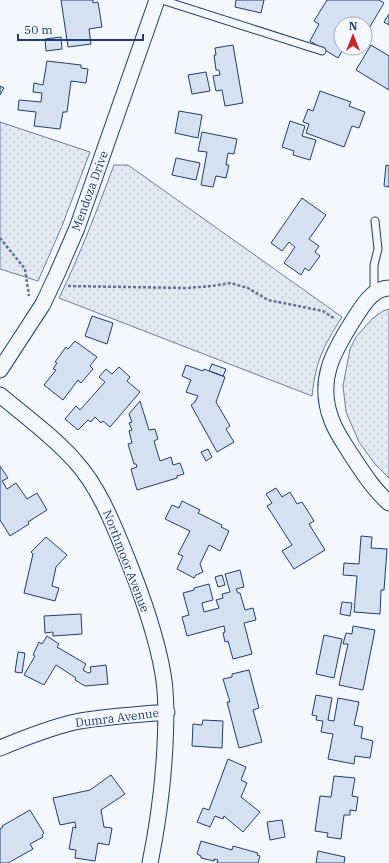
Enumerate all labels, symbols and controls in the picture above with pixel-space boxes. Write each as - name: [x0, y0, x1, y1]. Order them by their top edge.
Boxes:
- scale bar: [18, 16, 143, 42]
- north arrow: [333, 16, 373, 56]
- text: N: [349, 19, 358, 33]
- text: 50 m: [24, 22, 53, 37]
- street label: Mendoza Drive: [68, 149, 111, 233]
- street label: Northmoor Avenue: [100, 507, 153, 614]
- street label: Dumra Avenue: [74, 705, 160, 730]

